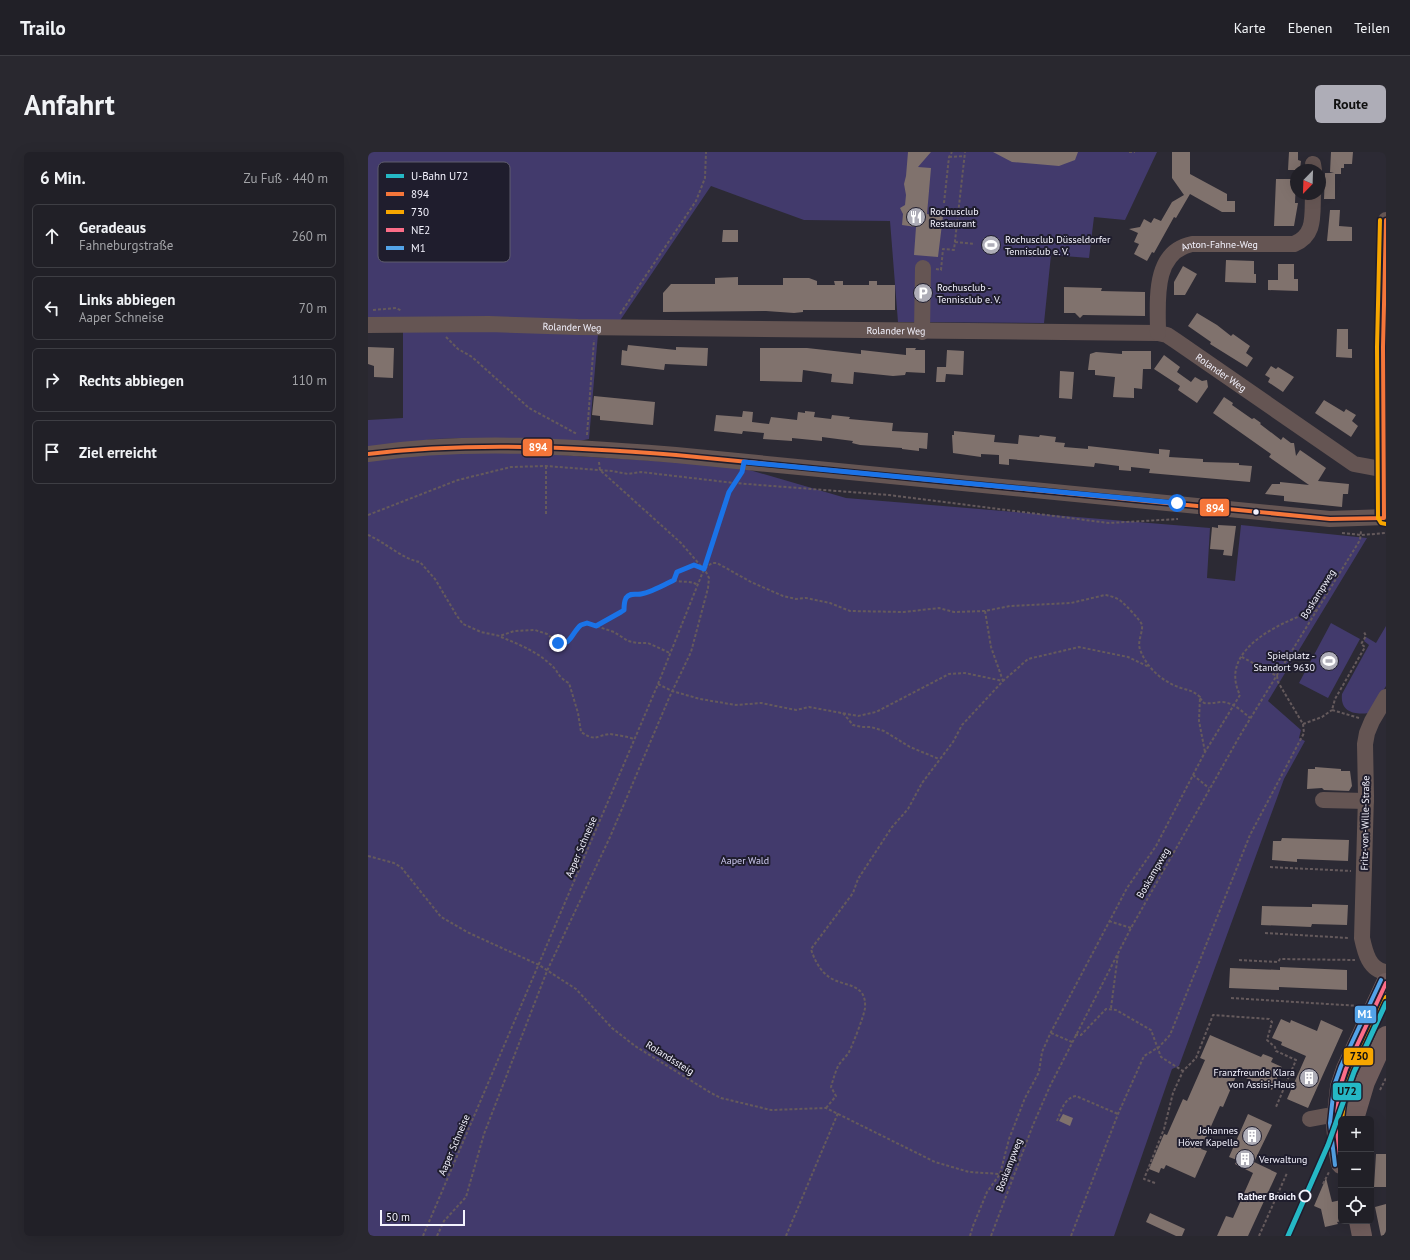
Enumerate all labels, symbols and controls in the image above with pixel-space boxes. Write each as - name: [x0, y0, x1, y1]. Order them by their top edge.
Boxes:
- text: Trailo: [20, 16, 66, 40]
- text: Karte: [1234, 19, 1266, 37]
- text: Ebenen: [1288, 19, 1332, 37]
- text: Teilen: [1354, 19, 1390, 37]
- button: Route: [1315, 85, 1386, 123]
- text: Anfahrt: [24, 86, 115, 123]
- legend: [378, 162, 510, 262]
- north arrow: [1290, 164, 1326, 200]
- text: 6 Min.: [40, 167, 86, 189]
- text: U-Bahn U72: [411, 169, 468, 183]
- text: Zu Fuß · 440 m: [244, 170, 328, 187]
- text: 894: [411, 187, 429, 201]
- text: 730: [411, 205, 429, 219]
- place label: Rochusclub Restaurant: [930, 205, 979, 230]
- restaurant icon: Rochusclub Restaurant: [905, 206, 927, 228]
- text: Geradeaus: [79, 218, 146, 237]
- text: NE2: [411, 223, 430, 237]
- icon: ahead: [41, 225, 63, 247]
- text: 260 m: [292, 228, 327, 245]
- place label: Rochusclub Düsseldorfer Tennisclub e. V.: [1005, 233, 1111, 258]
- sports icon: Rochusclub Düsseldorfer Tennisclub e. V.: [980, 234, 1002, 256]
- text: Fahneburgstraße: [79, 237, 173, 254]
- street label: Anton-Fahne-Weg: [1179, 238, 1258, 253]
- text: M1: [411, 241, 426, 255]
- place label: Rochusclub - Tennisclub e. V.: [937, 281, 1001, 306]
- parking icon: Rochusclub - Tennisclub e. V.: [912, 282, 934, 304]
- text: Links abbiegen: [79, 290, 175, 309]
- icon: left: [41, 297, 63, 319]
- text: 70 m: [299, 300, 327, 317]
- text: Aaper Schneise: [79, 309, 164, 326]
- street label: Rolander Weg: [542, 319, 601, 334]
- street label: Rolander Weg: [866, 323, 925, 337]
- street label: Rolander Weg: [1193, 350, 1249, 394]
- icon: right: [41, 369, 63, 391]
- text: Rechts abbiegen: [79, 371, 184, 390]
- text: 110 m: [292, 372, 327, 389]
- line badge: 894: [522, 438, 553, 457]
- text: 894: [529, 440, 548, 454]
- icon: arrive: [41, 441, 63, 463]
- text: Ziel erreicht: [79, 443, 157, 462]
- route start: [1168, 494, 1186, 512]
- line badge: 894: [1199, 498, 1230, 517]
- text: 894: [1206, 501, 1225, 515]
- unlabelled marker: [1251, 507, 1261, 517]
- street label: Boskampweg: [1298, 567, 1338, 621]
- route end: [549, 634, 567, 652]
- place label: Spielplatz - Standort 9630: [1254, 649, 1316, 674]
- sports icon: Spielplatz - Standort 9630: [1318, 650, 1340, 672]
- street label: Fritz-von-Wille-Straße: [1358, 775, 1372, 871]
- street label: Aaper Schneise: [562, 814, 600, 880]
- street label: Boskampweg: [1133, 845, 1173, 901]
- park label: Aaper Wald: [721, 854, 769, 867]
- line badge: M1: [1354, 1005, 1377, 1024]
- text: M1: [1357, 1007, 1373, 1021]
- street label: Rolandssteig: [643, 1038, 697, 1078]
- line badge: 730: [1343, 1047, 1374, 1066]
- text: 730: [1350, 1049, 1368, 1063]
- place label: Franzfreunde Klara von Assisi-Haus: [1214, 1066, 1295, 1091]
- building icon: Franzfreunde Klara von Assisi-Haus: [1298, 1067, 1320, 1089]
- line badge: U72: [1332, 1082, 1362, 1101]
- text: U72: [1337, 1084, 1357, 1098]
- street label: Aaper Schneise: [435, 1112, 473, 1178]
- map controls: [1338, 1116, 1374, 1224]
- button: +: [1338, 1116, 1374, 1152]
- place label: Johannes Höver Kapelle: [1178, 1124, 1238, 1149]
- building icon: Johannes Höver Kapelle: [1241, 1125, 1263, 1147]
- street label: Boskampweg: [993, 1136, 1025, 1194]
- building icon: Verwaltung: [1234, 1148, 1256, 1170]
- button: −: [1338, 1152, 1374, 1188]
- place label: Verwaltung: [1258, 1153, 1307, 1166]
- button: locate: [1338, 1188, 1374, 1224]
- marker: Rather Broich: [1298, 1189, 1312, 1203]
- place label: Rather Broich: [1238, 1190, 1296, 1203]
- scale bar: [380, 1208, 465, 1227]
- text: 50 m: [386, 1210, 410, 1224]

